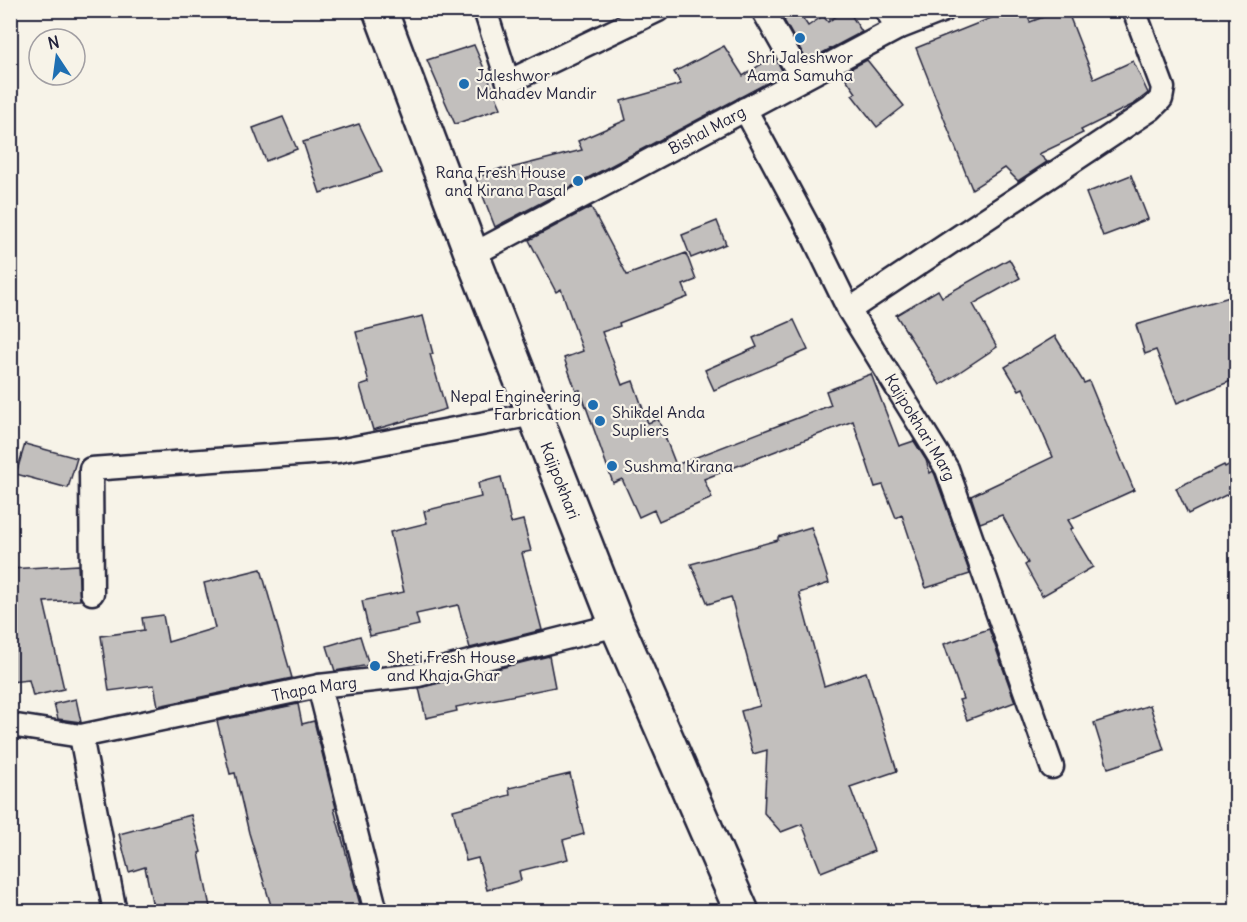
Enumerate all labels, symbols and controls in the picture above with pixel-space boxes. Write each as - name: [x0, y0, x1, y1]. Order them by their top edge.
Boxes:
- north arrow: [27, 27, 87, 87]
- text: N: [46, 31, 61, 53]
- marker: Shri Jaleshwor Aama Samuha: [793, 31, 807, 45]
- place label: Shri Jaleshwor Aama Samuha: [747, 47, 853, 85]
- place label: Jaleshwor Mahadev Mandir: [476, 65, 597, 103]
- marker: Jaleshwor Mahadev Mandir: [457, 77, 471, 91]
- street label: Bishal Marg: [665, 101, 749, 159]
- place label: Rana Fresh House and Kirana Pasal: [435, 162, 566, 200]
- marker: Rana Fresh House and Kirana Pasal: [571, 174, 585, 188]
- street label: Kajipokhari Marg: [881, 370, 960, 484]
- place label: Nepal Engineering Farbrication: [450, 386, 581, 424]
- marker: Nepal Engineering Farbrication: [586, 398, 600, 412]
- place label: Shikdel Anda Supliers: [612, 402, 705, 440]
- marker: Shikdel Anda Supliers: [593, 414, 607, 428]
- street label: Kajipokhari: [536, 439, 584, 522]
- place label: Sushma Kirana: [624, 456, 733, 476]
- marker: Sushma Kirana: [605, 459, 619, 473]
- place label: Sheti Fresh House and Khaja Ghar: [387, 647, 516, 685]
- marker: Sheti Fresh House and Khaja Ghar: [368, 659, 382, 673]
- street label: Thapa Marg: [270, 672, 358, 706]

